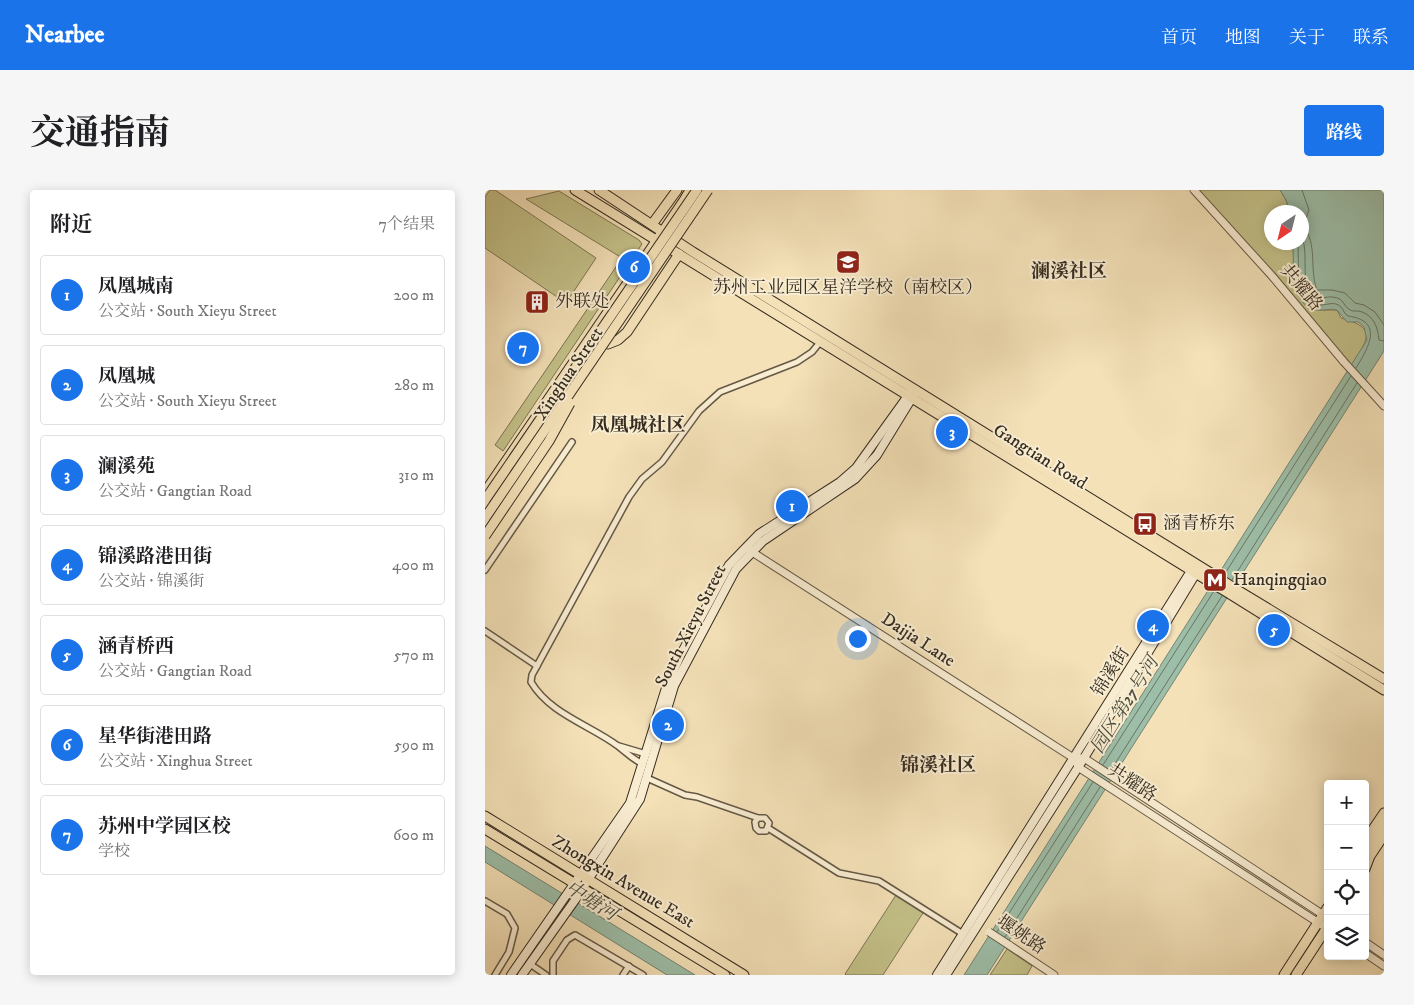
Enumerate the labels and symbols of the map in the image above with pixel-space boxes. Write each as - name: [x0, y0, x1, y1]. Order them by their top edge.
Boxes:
- north arrow: [1264, 205, 1309, 250]
- pin: 6: [618, 248, 650, 286]
- school or university icon: 苏州工业园区星洋学校（南校区）: [835, 249, 861, 275]
- district label: 澜溪社区: [1031, 260, 1107, 283]
- street label: 共耀路: [1275, 260, 1327, 316]
- place label: 苏州工业园区星洋学校（南校区）: [713, 277, 983, 299]
- building icon: 外联处: [524, 289, 550, 315]
- place label: 外联处: [555, 291, 609, 313]
- street label: Xinghua Street: [530, 323, 608, 425]
- pin: 7: [507, 329, 539, 367]
- pin: 3: [936, 413, 968, 451]
- district label: 凤凰城社区: [590, 414, 686, 437]
- street label: Gangtian Road: [989, 419, 1091, 495]
- pin: 1: [776, 487, 808, 525]
- bus stop icon: 涵青桥东: [1132, 511, 1158, 537]
- place label: 涵青桥东: [1163, 513, 1235, 535]
- street label: South Xieyu Street: [651, 561, 731, 691]
- metro station icon: Hanqingqiao: [1202, 567, 1228, 593]
- place label: Hanqingqiao: [1233, 569, 1327, 591]
- pin: 4: [1137, 607, 1169, 645]
- street label: Daijia Lane: [877, 608, 959, 672]
- pin: 5: [1258, 611, 1290, 649]
- your location: [845, 626, 871, 652]
- street label: 锦溪街: [1087, 643, 1135, 701]
- water label: 园区第27号河: [1086, 650, 1165, 758]
- pin: 2: [652, 706, 684, 744]
- district label: 锦溪社区: [900, 754, 976, 777]
- street label: 共耀路: [1103, 759, 1161, 807]
- street label: Zhongxin Avenue East: [548, 831, 699, 933]
- water label: 中塘河: [561, 876, 624, 927]
- street label: 堰姚路: [992, 911, 1050, 959]

